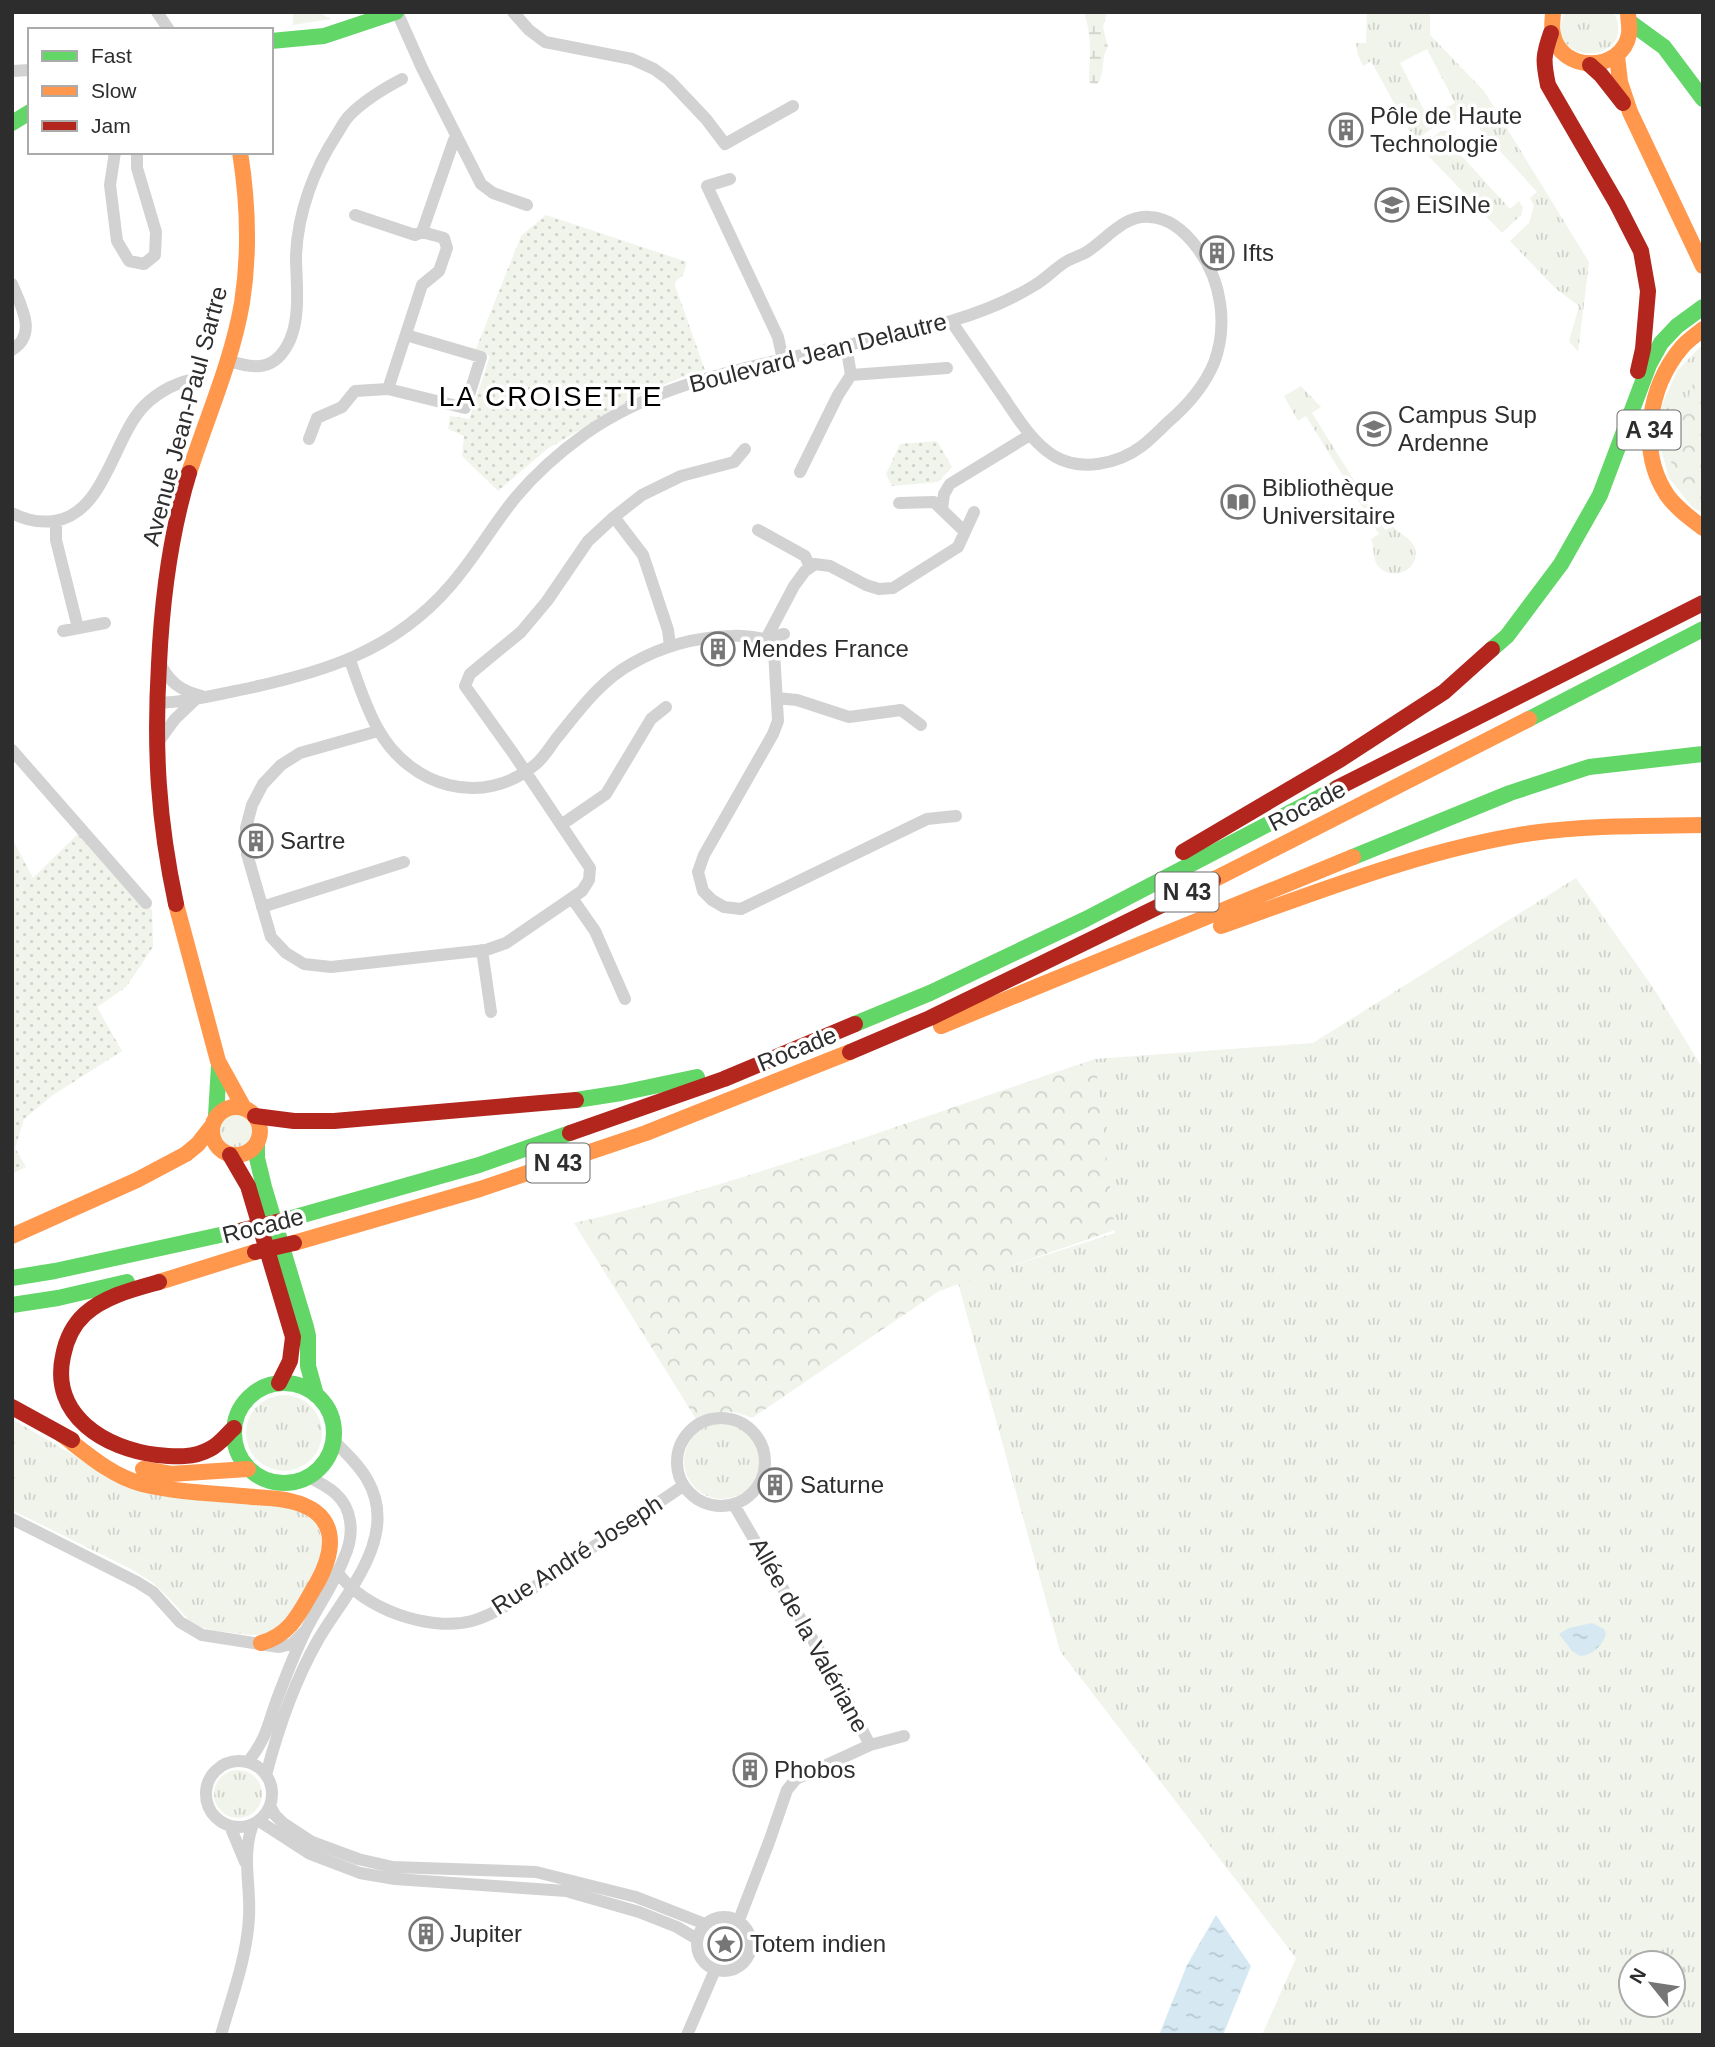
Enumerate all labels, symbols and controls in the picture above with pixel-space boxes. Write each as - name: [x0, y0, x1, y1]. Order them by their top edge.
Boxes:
- legend: [28, 28, 273, 154]
- text: Fast: [91, 44, 132, 67]
- text: Slow: [91, 79, 137, 102]
- place label: Pôle de Haute Technologie: [1370, 102, 1522, 157]
- building icon: Pôle de Haute Technologie: [1327, 111, 1365, 149]
- text: Jam: [91, 114, 131, 137]
- school or university icon: EiSINe: [1373, 186, 1411, 224]
- place label: EiSINe: [1416, 191, 1491, 218]
- building icon: Ifts: [1198, 234, 1236, 272]
- place label: Ifts: [1242, 239, 1274, 266]
- street label: Avenue Jean-Paul Sartre: [137, 283, 232, 549]
- street label: Boulevard Jean Delautre: [686, 307, 949, 398]
- district label: LA CROISETTE: [439, 381, 663, 412]
- place label: Campus Sup Ardenne: [1398, 401, 1537, 456]
- school or university icon: Campus Sup Ardenne: [1355, 410, 1393, 448]
- road number: A 34: [1618, 410, 1680, 450]
- place label: Bibliothèque Universitaire: [1262, 474, 1395, 529]
- library icon: Bibliothèque Universitaire: [1219, 483, 1257, 521]
- building icon: Mendes France: [699, 630, 737, 668]
- place label: Mendes France: [742, 635, 909, 662]
- street label: Rocade: [1264, 775, 1350, 836]
- building icon: Sartre: [237, 822, 275, 860]
- place label: Sartre: [280, 827, 345, 854]
- road number: N 43: [1156, 872, 1218, 912]
- street label: Rocade: [753, 1021, 840, 1077]
- road number: N 43: [526, 1144, 590, 1182]
- street label: Rocade: [219, 1202, 306, 1249]
- building icon: Saturne: [756, 1466, 794, 1504]
- place label: Saturne: [800, 1471, 884, 1498]
- street label: Rue André Joseph: [487, 1489, 667, 1620]
- street label: Allée de la Valériane: [745, 1533, 874, 1737]
- building icon: Phobos: [731, 1751, 769, 1789]
- place label: Phobos: [774, 1756, 855, 1783]
- building icon: Jupiter: [407, 1915, 445, 1953]
- place label: Jupiter: [450, 1920, 522, 1947]
- place icon: Totem indien: [706, 1925, 744, 1963]
- place label: Totem indien: [750, 1930, 886, 1957]
- north arrow: [1617, 1949, 1687, 2019]
- text: N: [1625, 1965, 1650, 1987]

